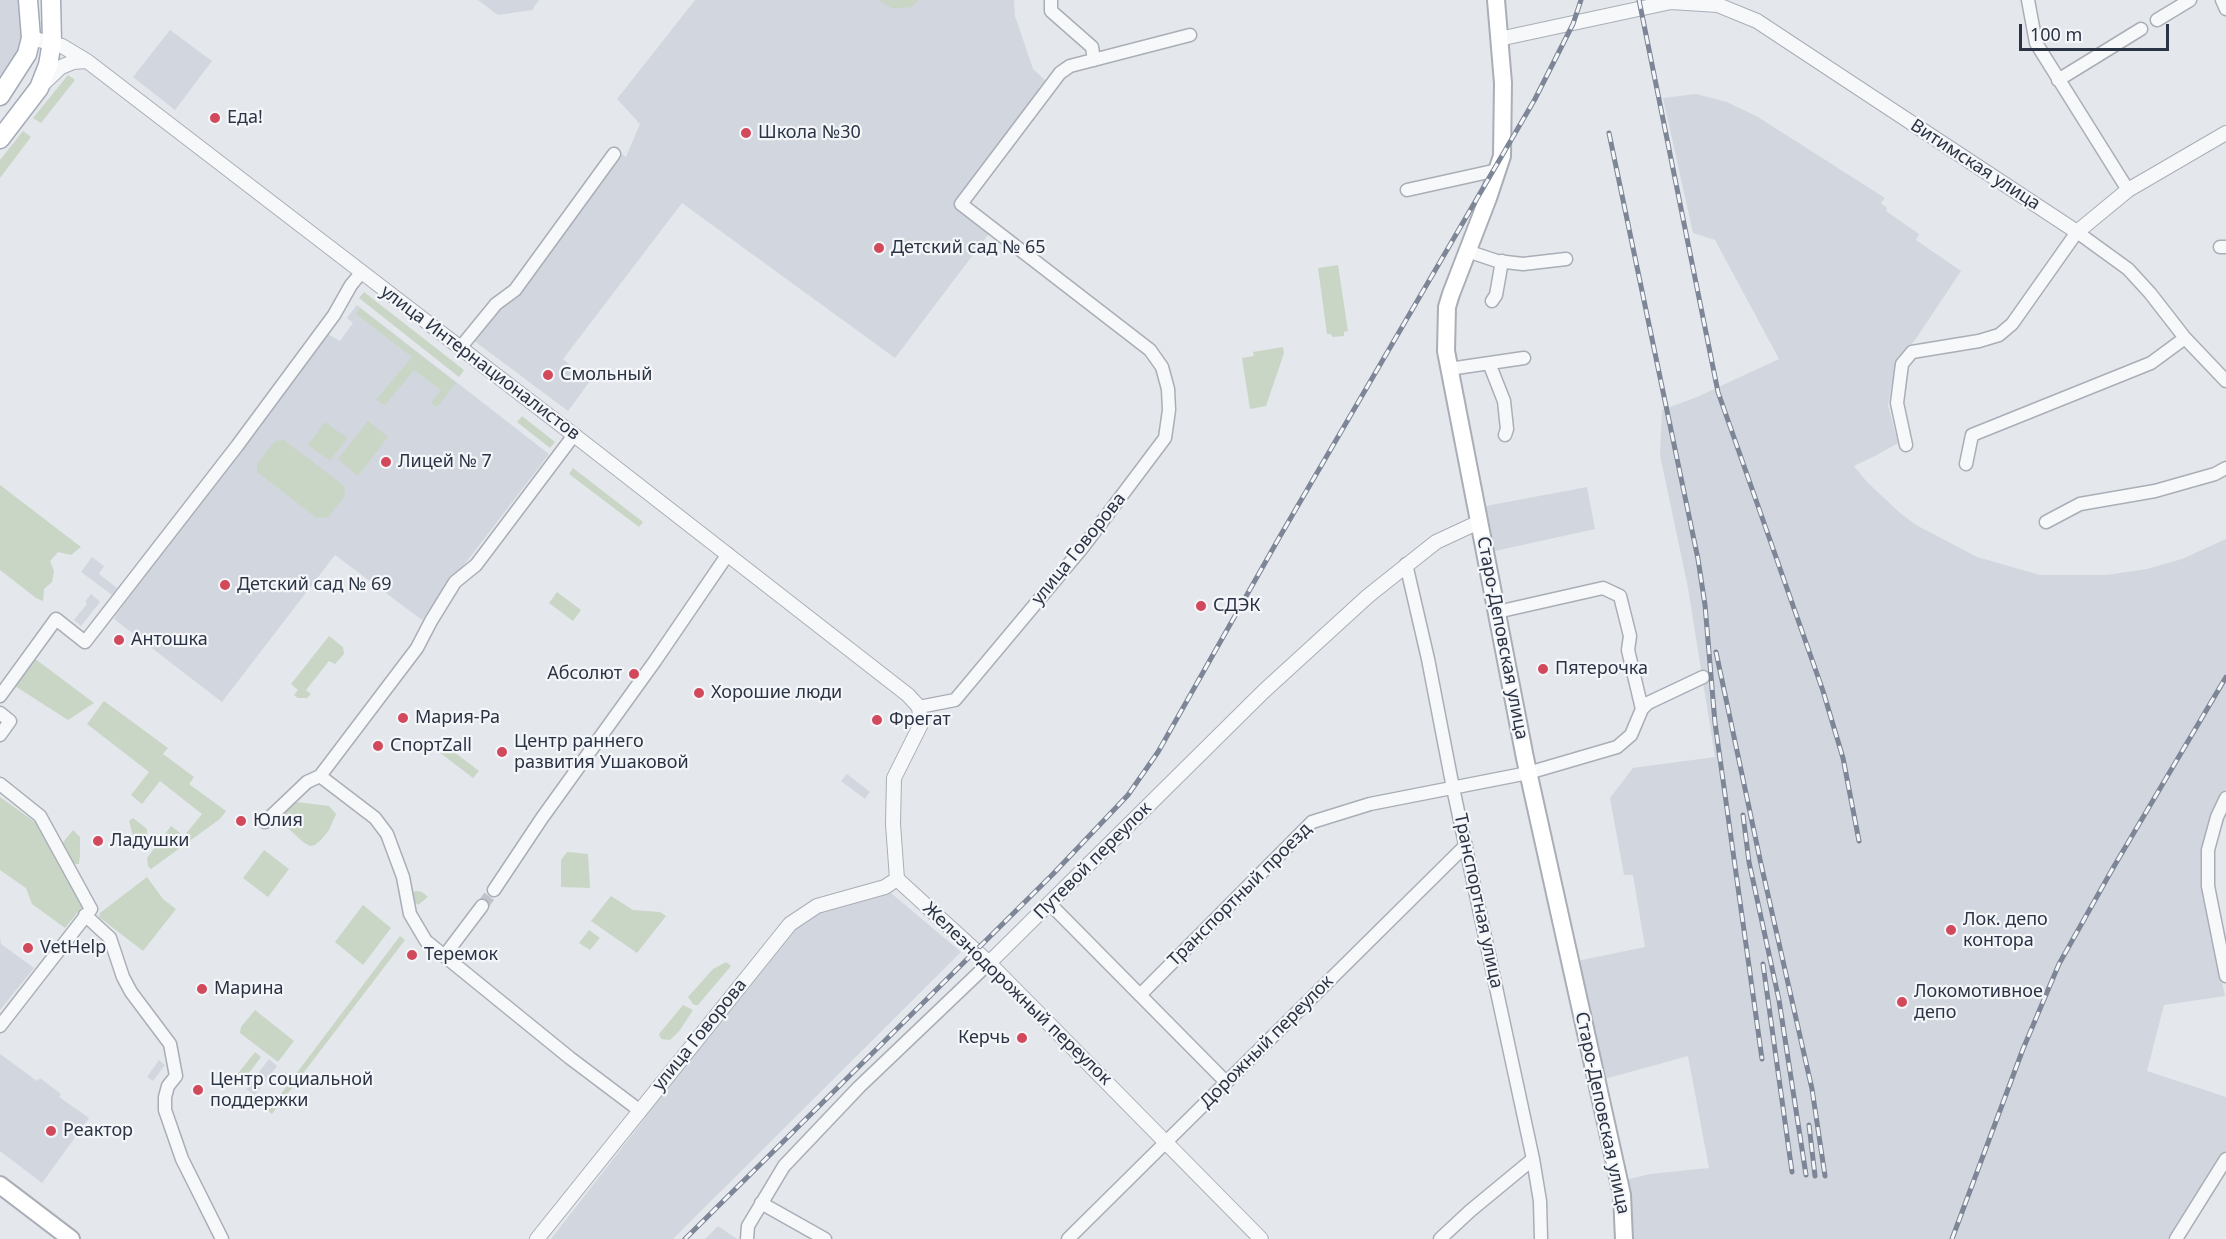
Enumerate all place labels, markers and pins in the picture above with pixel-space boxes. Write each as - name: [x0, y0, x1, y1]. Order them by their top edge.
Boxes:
- place label: Еда!: [227, 107, 263, 129]
- marker: Еда!: [208, 111, 222, 125]
- place label: Школа №30: [758, 122, 861, 144]
- marker: Школа №30: [739, 126, 753, 140]
- place label: Детский сад № 65: [891, 237, 1046, 259]
- marker: Детский сад № 65: [872, 241, 886, 255]
- place label: Смольный: [560, 364, 652, 386]
- marker: Смольный: [541, 368, 555, 382]
- place label: Лицей № 7: [398, 451, 492, 473]
- marker: Лицей № 7: [379, 455, 393, 469]
- place label: Детский сад № 69: [237, 574, 392, 596]
- marker: Детский сад № 69: [218, 578, 232, 592]
- place label: СДЭК: [1213, 595, 1261, 617]
- marker: СДЭК: [1194, 599, 1208, 613]
- place label: Антошка: [131, 629, 208, 651]
- marker: Антошка: [112, 633, 126, 647]
- place label: Пятерочка: [1555, 658, 1648, 680]
- marker: Пятерочка: [1536, 662, 1550, 676]
- place label: Абсолют: [547, 663, 622, 685]
- marker: Абсолют: [627, 667, 641, 681]
- place label: Хорошие люди: [711, 682, 842, 704]
- marker: Хорошие люди: [692, 686, 706, 700]
- place label: Мария-Ра: [415, 707, 500, 729]
- place label: Фрегат: [889, 709, 951, 731]
- marker: Мария-Ра: [396, 711, 410, 725]
- marker: Фрегат: [870, 713, 884, 727]
- place label: Центр раннего развития Ушаковой: [514, 731, 689, 774]
- place label: СпортZall: [390, 735, 472, 757]
- marker: СпортZall: [371, 739, 385, 753]
- marker: Центр раннего развития Ушаковой: [495, 745, 509, 759]
- place label: Юлия: [253, 810, 303, 832]
- marker: Юлия: [234, 814, 248, 828]
- place label: Ладушки: [110, 830, 189, 852]
- marker: Ладушки: [91, 834, 105, 848]
- place label: Лок. депо контора: [1963, 909, 2048, 952]
- marker: Лок. депо контора: [1944, 923, 1958, 937]
- place label: VetHelp: [40, 937, 106, 959]
- marker: VetHelp: [21, 941, 35, 955]
- place label: Теремок: [424, 944, 498, 966]
- marker: Теремок: [405, 948, 419, 962]
- place label: Марина: [214, 978, 284, 1000]
- place label: Локомотивное депо: [1914, 981, 2043, 1024]
- marker: Марина: [195, 982, 209, 996]
- marker: Локомотивное депо: [1895, 995, 1909, 1009]
- place label: Керчь: [958, 1027, 1010, 1049]
- marker: Керчь: [1015, 1031, 1029, 1045]
- place label: Центр социальной поддержки: [210, 1069, 373, 1112]
- marker: Центр социальной поддержки: [191, 1083, 205, 1097]
- place label: Реактор: [63, 1120, 133, 1142]
- marker: Реактор: [44, 1124, 58, 1138]

